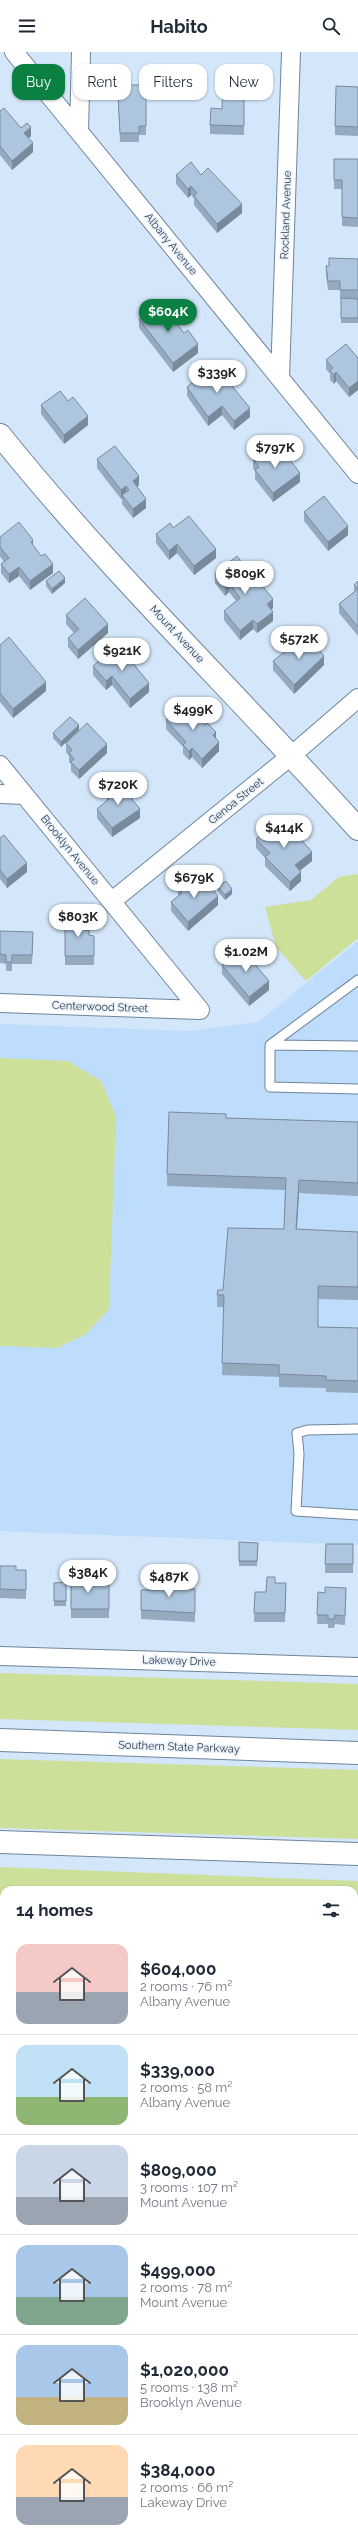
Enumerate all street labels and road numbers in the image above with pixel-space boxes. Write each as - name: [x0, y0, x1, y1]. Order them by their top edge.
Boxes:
- street label: Rockland Avenue: [278, 170, 294, 260]
- street label: Albany Avenue: [142, 210, 200, 278]
- street label: Mount Avenue: [147, 603, 207, 666]
- street label: Genoa Street: [206, 775, 266, 827]
- street label: Brooklyn Avenue: [38, 812, 103, 888]
- street label: Centerwood Street: [52, 999, 149, 1015]
- street label: Lakeway Drive: [142, 1653, 217, 1669]
- street label: Southern State Parkway: [118, 1738, 240, 1756]

